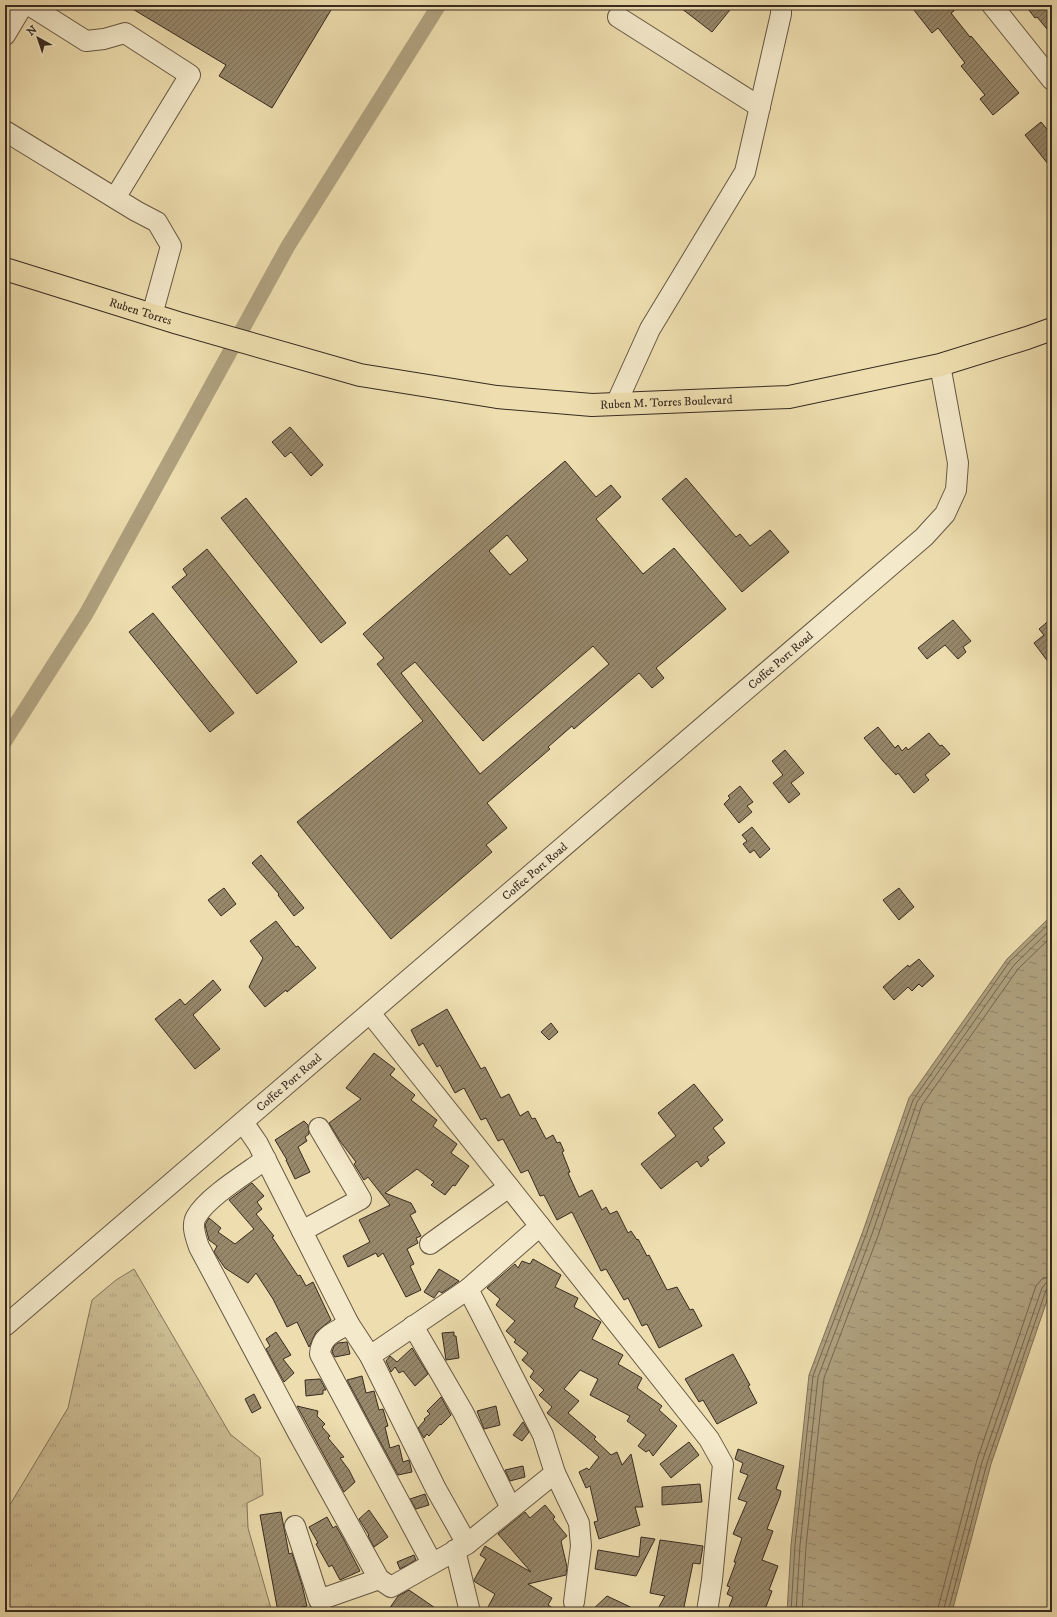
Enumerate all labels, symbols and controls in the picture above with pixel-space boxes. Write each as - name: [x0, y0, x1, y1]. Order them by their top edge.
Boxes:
- north arrow: [18, 18, 58, 58]
- text: N: [24, 23, 40, 39]
- street label: Ruben Torres: [107, 294, 174, 328]
- street label: Ruben M. Torres Boulevard: [600, 392, 733, 412]
- street label: Coffee Port Road: [745, 628, 816, 692]
- street label: Coffee Port Road: [499, 839, 570, 904]
- street label: Coffee Port Road: [253, 1050, 325, 1115]

